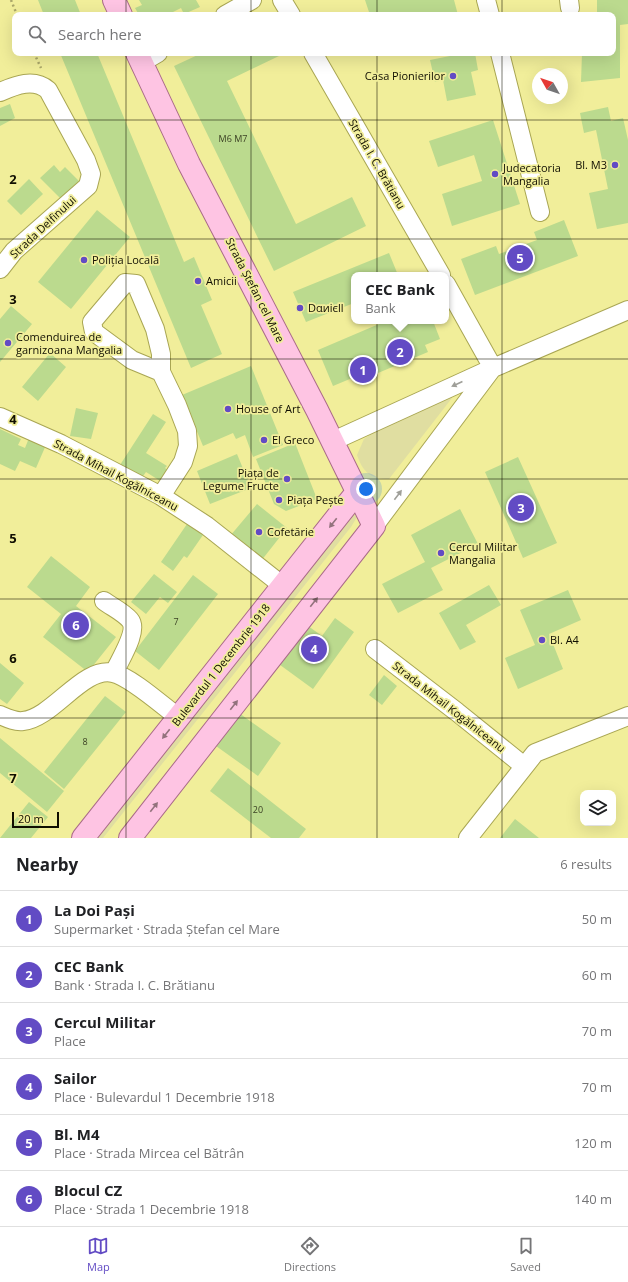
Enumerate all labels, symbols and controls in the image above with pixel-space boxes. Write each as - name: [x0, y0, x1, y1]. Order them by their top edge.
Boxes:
- search box: [12, 12, 616, 56]
- icon: search: [26, 23, 48, 45]
- text: Search here: [58, 24, 142, 44]
- place label: Casa Pionierilor: [365, 68, 445, 83]
- north arrow: [532, 68, 568, 104]
- marker: Casa Pionierilor: [448, 71, 458, 81]
- street label: Strada I. C. Brătianu: [345, 116, 409, 212]
- house number: M6 M7: [219, 132, 247, 145]
- place label: Bl. M3: [575, 157, 607, 172]
- place label: Judecatoria Mangalia: [502, 160, 561, 188]
- marker: Bl. M3: [610, 160, 620, 170]
- marker: Judecatoria Mangalia: [490, 169, 500, 179]
- text: 2: [9, 170, 17, 188]
- street label: Strada Delfinului: [6, 192, 79, 261]
- street label: Strada Ștefan cel Mare: [223, 235, 288, 345]
- pin: 5: [507, 243, 533, 273]
- place label: Poliția Locală: [92, 252, 159, 267]
- marker: Poliția Locală: [79, 255, 89, 265]
- popup: [351, 272, 449, 324]
- place label: Amicii: [206, 273, 237, 288]
- marker: Amicii: [193, 276, 203, 286]
- text: CEC Bank: [365, 279, 435, 299]
- text: 3: [9, 290, 17, 308]
- text: Bank: [365, 299, 396, 317]
- place label: Dαиiєll: [308, 300, 343, 315]
- marker: Dαиiєll: [295, 303, 305, 313]
- place label: Comenduirea de garnizoana Mangalia: [16, 329, 122, 357]
- pin: 2: [387, 337, 413, 367]
- marker: Comenduirea de garnizoana Mangalia: [3, 338, 13, 348]
- pin: 1: [350, 355, 376, 385]
- one-way arrow: [452, 381, 463, 387]
- place label: House of Art: [236, 401, 300, 416]
- marker: House of Art: [223, 404, 233, 414]
- text: 4: [9, 410, 17, 428]
- place label: El Greco: [272, 432, 315, 447]
- street label: Strada Mihail Kogălniceanu: [51, 435, 181, 514]
- marker: El Greco: [259, 435, 269, 445]
- place label: Piața de Legume Fructe: [203, 465, 279, 493]
- marker: Piața de Legume Fructe: [282, 474, 292, 484]
- your location: [356, 479, 376, 499]
- one-way arrow: [393, 489, 402, 500]
- place label: Piața Pește: [287, 492, 344, 507]
- pin: 3: [508, 493, 534, 523]
- marker: Piața Pește: [274, 495, 284, 505]
- one-way arrow: [329, 517, 338, 528]
- place label: Cofetărie: [267, 524, 314, 539]
- marker: Cofetărie: [254, 527, 264, 537]
- text: 5: [9, 529, 17, 547]
- place label: Cercul Militar Mangalia: [449, 539, 518, 567]
- marker: Cercul Militar Mangalia: [436, 548, 446, 558]
- one-way arrow: [309, 597, 318, 608]
- street label: Bulevardul 1 Decembrie 1918: [168, 601, 273, 729]
- pin: 6: [63, 610, 89, 640]
- house number: 7: [173, 615, 179, 628]
- place label: Bl. A4: [550, 632, 580, 647]
- pin: 4: [301, 634, 327, 664]
- marker: Bl. A4: [537, 635, 547, 645]
- text: 6: [9, 649, 17, 667]
- street label: Strada Mihail Kogălniceanu: [390, 658, 509, 755]
- one-way arrow: [229, 699, 238, 710]
- one-way arrow: [162, 729, 170, 740]
- house number: 8: [82, 735, 88, 748]
- text: 7: [9, 769, 17, 787]
- map controls: [580, 790, 616, 826]
- button: layers: [580, 790, 616, 826]
- one-way arrow: [150, 802, 158, 813]
- house number: 20: [253, 803, 263, 816]
- scale bar: [12, 810, 59, 829]
- text: 20 m: [18, 811, 44, 826]
- text: Nearby: [16, 853, 78, 876]
- text: 6 results: [560, 855, 612, 873]
- text: La Doi Pași: [54, 900, 135, 920]
- text: 1: [25, 910, 33, 928]
- text: 50 m: [582, 910, 612, 928]
- text: Supermarket · Strada Ștefan cel Mare: [54, 920, 280, 938]
- text: CEC Bank: [54, 956, 124, 976]
- text: 2: [25, 966, 33, 984]
- text: 60 m: [582, 966, 612, 984]
- text: Bank · Strada I. C. Brătianu: [54, 976, 215, 994]
- text: Cercul Militar: [54, 1012, 156, 1032]
- text: 3: [25, 1022, 33, 1040]
- text: 70 m: [582, 1022, 612, 1040]
- text: Place: [54, 1032, 86, 1050]
- text: Sailor: [54, 1068, 97, 1088]
- text: 4: [25, 1078, 33, 1096]
- text: 70 m: [582, 1078, 612, 1096]
- text: Place · Bulevardul 1 Decembrie 1918: [54, 1088, 275, 1106]
- text: Bl. M4: [54, 1124, 100, 1144]
- text: 5: [25, 1134, 33, 1152]
- text: 120 m: [574, 1134, 612, 1152]
- text: Place · Strada Mircea cel Bătrân: [54, 1144, 244, 1162]
- text: Blocul CZ: [54, 1180, 122, 1200]
- text: 6: [25, 1190, 33, 1208]
- text: 140 m: [574, 1190, 612, 1208]
- text: Place · Strada 1 Decembrie 1918: [54, 1200, 249, 1218]
- tab: Map: [87, 1235, 110, 1274]
- tab: Directions: [284, 1235, 336, 1274]
- tab: Saved: [510, 1235, 541, 1274]

